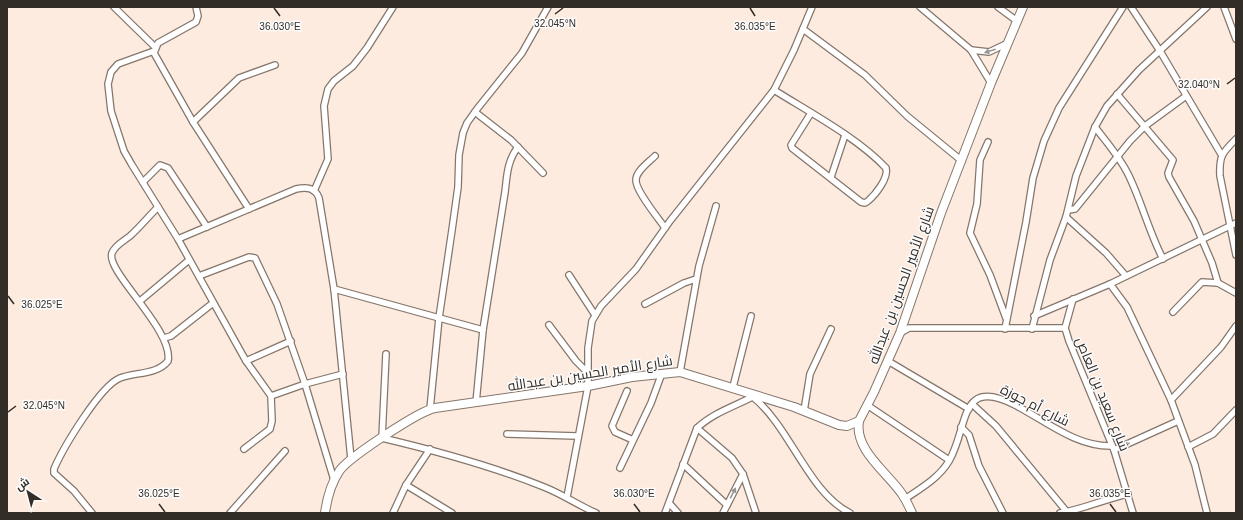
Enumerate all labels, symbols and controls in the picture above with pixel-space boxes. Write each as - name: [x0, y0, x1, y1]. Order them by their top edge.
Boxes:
- text: 32.045°N: [534, 18, 576, 29]
- text: 36.030°E: [259, 21, 301, 32]
- text: 36.035°E: [734, 21, 776, 32]
- one-way arrow: [984, 48, 996, 54]
- text: 32.040°N: [1178, 79, 1220, 90]
- street label: شارع الأمير الحسين بن عبدالله: [864, 204, 938, 366]
- text: 36.025°E: [21, 299, 63, 310]
- street label: شارع سعيد بن العاص: [1072, 335, 1133, 454]
- street label: شارع الأمير الحسين بن عبدالله: [506, 351, 674, 395]
- street label: شارع أم جوزة: [997, 380, 1073, 431]
- text: 32.045°N: [23, 400, 65, 411]
- north arrow: [8, 472, 48, 512]
- text: ش: [13, 475, 32, 494]
- text: 36.025°E: [138, 488, 180, 499]
- text: 36.030°E: [613, 488, 655, 499]
- one-way arrow: [730, 488, 736, 499]
- text: 36.035°E: [1089, 488, 1131, 499]

